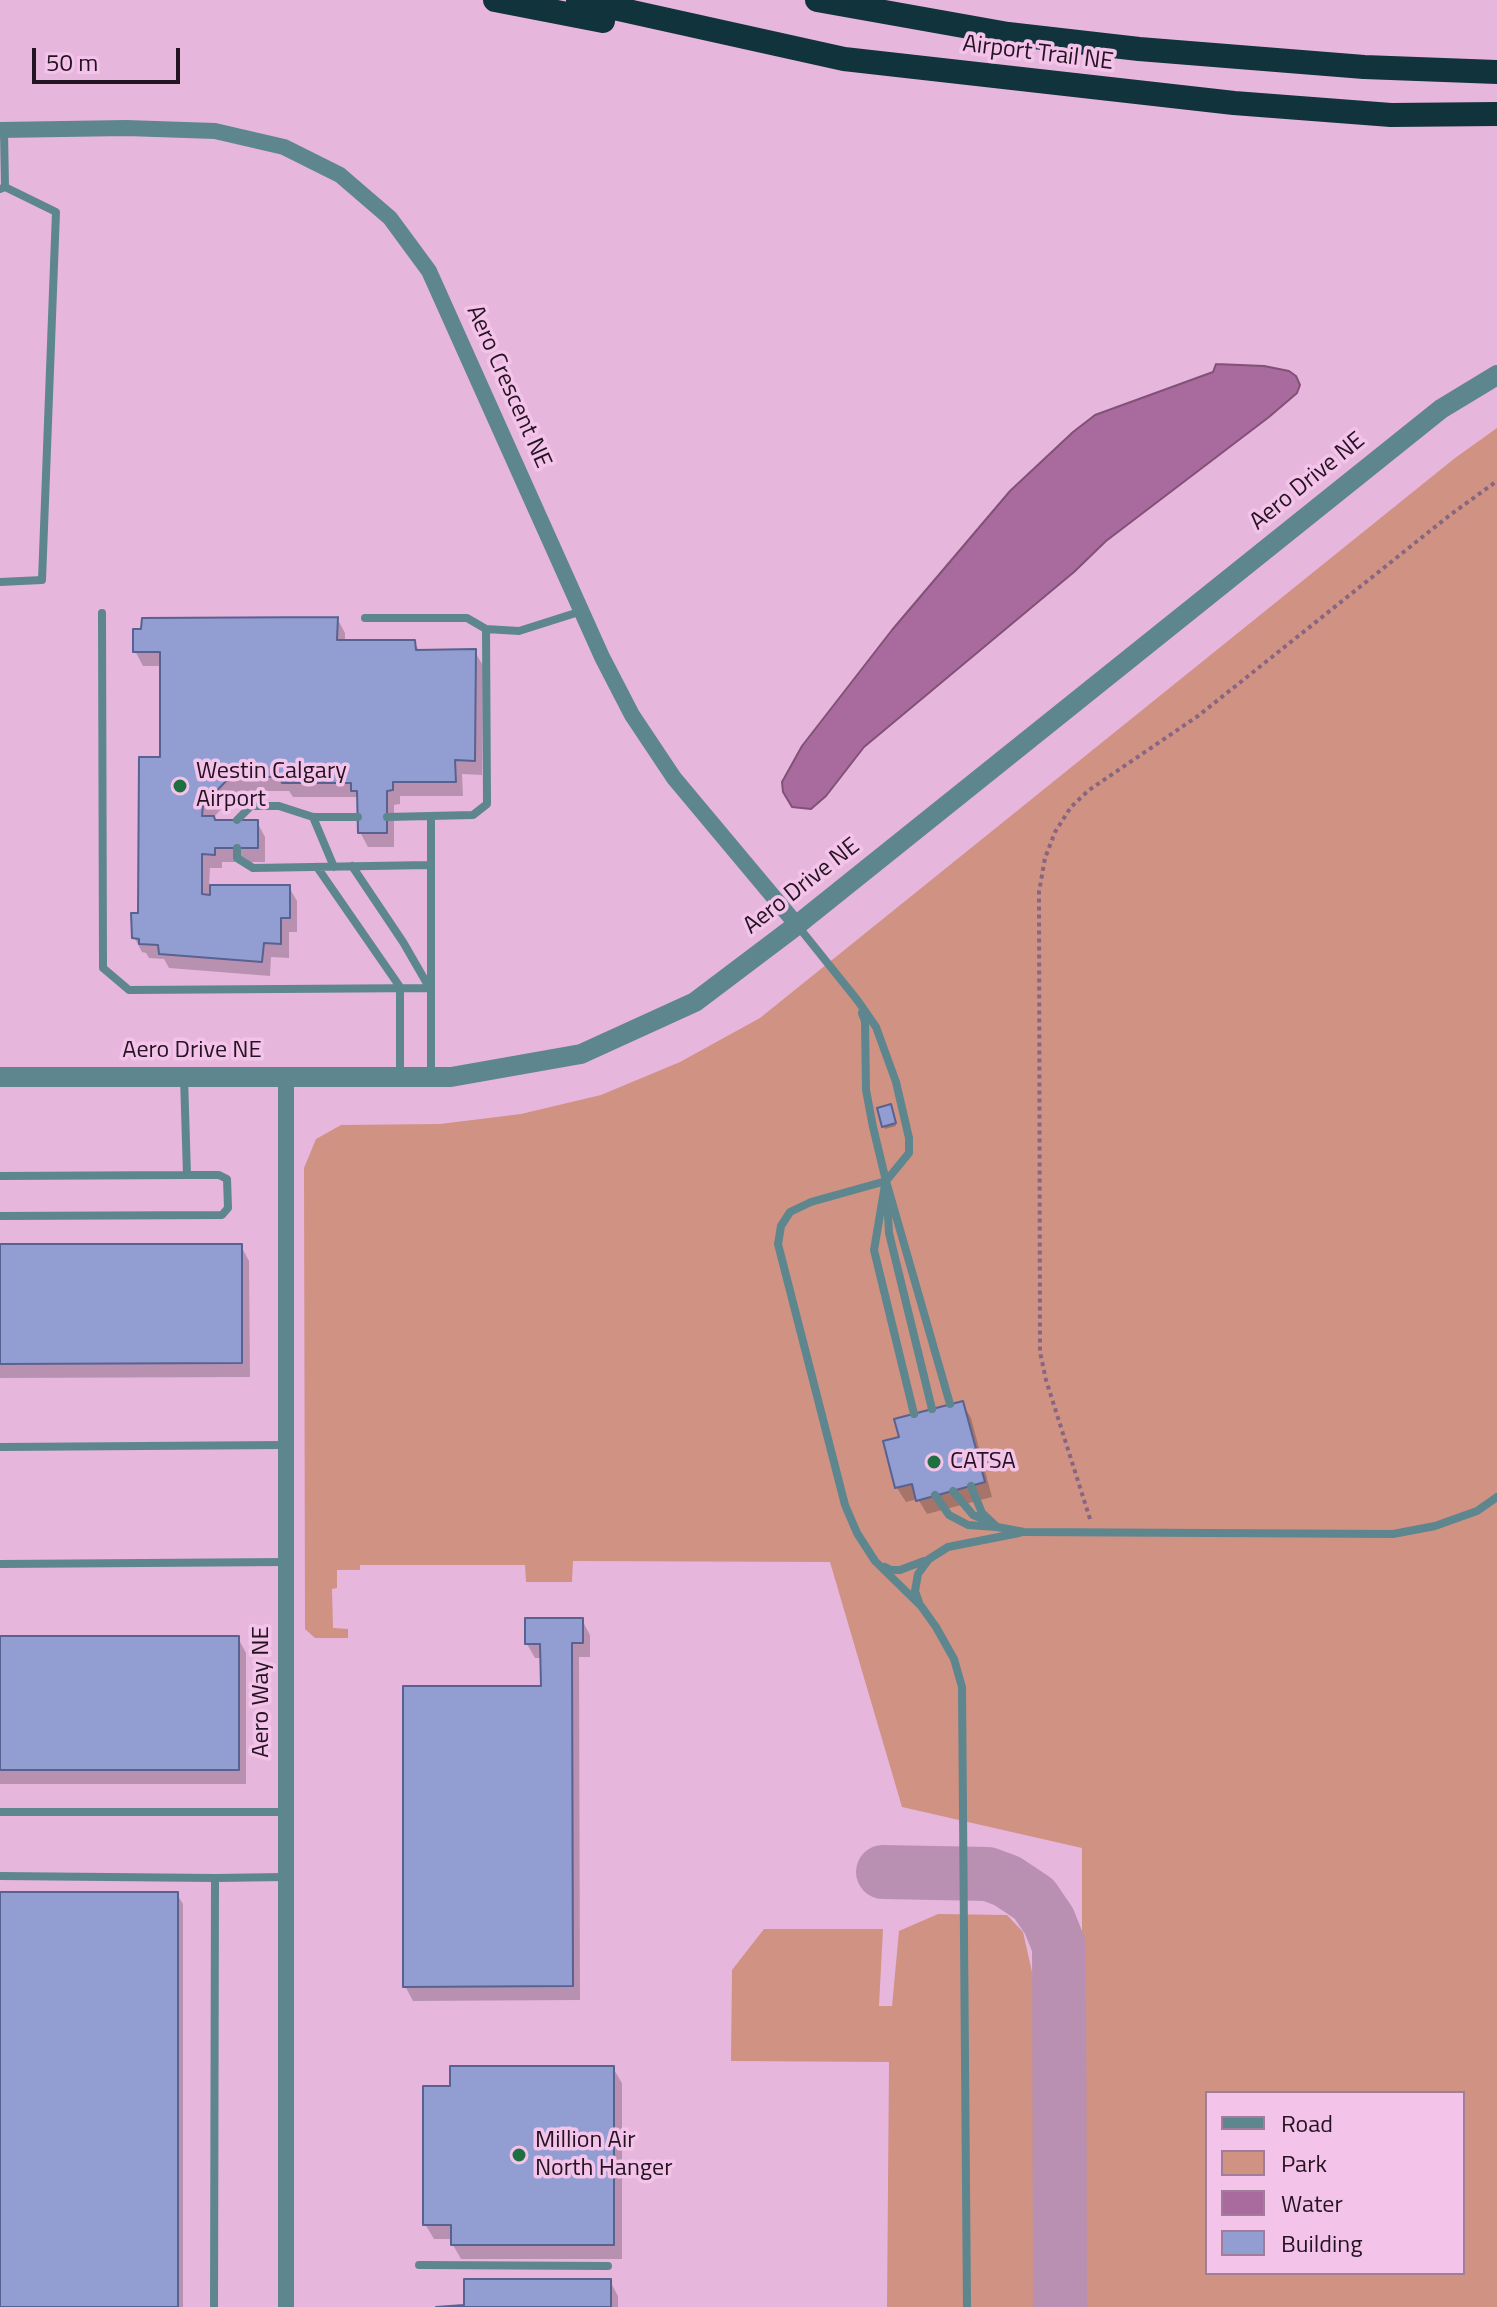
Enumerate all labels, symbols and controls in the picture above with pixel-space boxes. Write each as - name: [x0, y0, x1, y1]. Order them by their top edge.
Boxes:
- street label: Airport Trail NE: [961, 30, 1115, 78]
- scale bar: [36, 32, 184, 82]
- text: 50 m: [46, 44, 98, 80]
- street label: Aero Crescent NE: [459, 301, 557, 473]
- street label: Aero Drive NE: [1245, 427, 1371, 537]
- place label: Westin Calgary Airport: [196, 758, 347, 814]
- marker: Westin Calgary Airport: [171, 777, 189, 795]
- street label: Aero Drive NE: [738, 833, 866, 941]
- street label: Aero Drive NE: [122, 1037, 262, 1065]
- place label: CATSA: [950, 1448, 1016, 1476]
- marker: CATSA: [925, 1453, 943, 1471]
- street label: Aero Way NE: [248, 1626, 276, 1758]
- legend: [1205, 2091, 1465, 2275]
- text: Road: [1281, 2105, 1333, 2141]
- place label: Million Air North Hanger: [535, 2127, 673, 2183]
- text: Park: [1281, 2145, 1327, 2181]
- marker: Million Air North Hanger: [510, 2146, 528, 2164]
- text: Water: [1281, 2185, 1343, 2221]
- text: Building: [1281, 2225, 1363, 2261]

